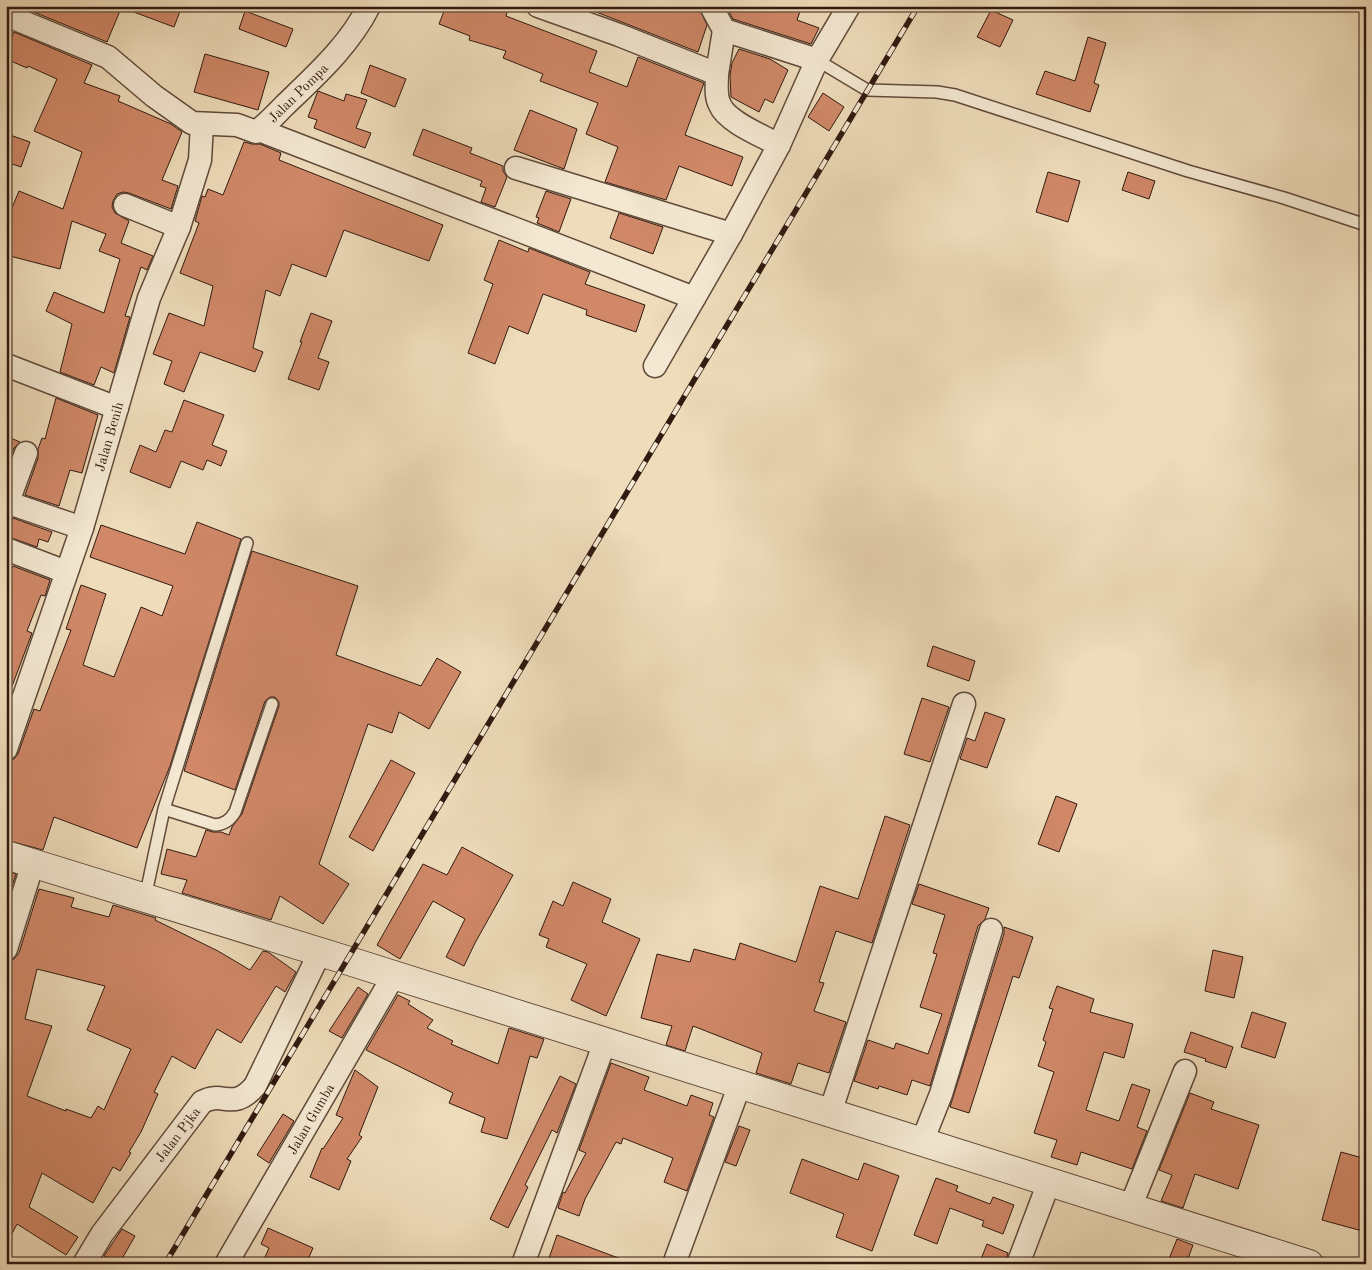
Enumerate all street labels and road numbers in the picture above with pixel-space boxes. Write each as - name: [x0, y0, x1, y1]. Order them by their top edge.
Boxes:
- street label: Jalan Pompa: [266, 61, 331, 126]
- street label: Jalan Benih: [93, 400, 126, 473]
- street label: Jalan Gumba: [285, 1081, 337, 1157]
- street label: Jalan Pjka: [153, 1105, 204, 1165]

